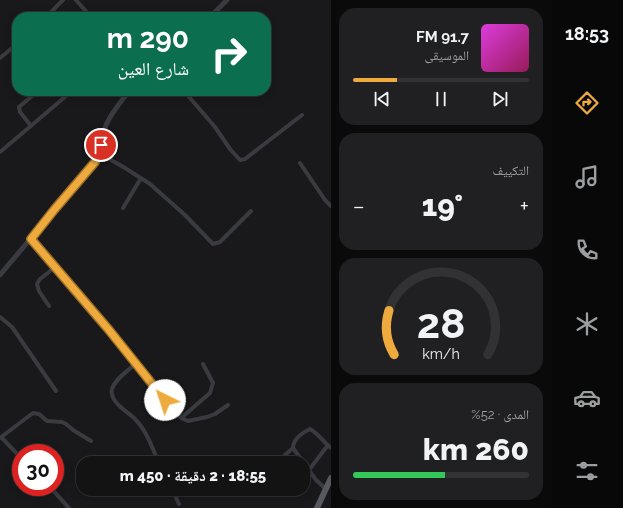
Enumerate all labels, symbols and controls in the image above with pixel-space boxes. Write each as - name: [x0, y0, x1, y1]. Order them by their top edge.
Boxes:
- text: 290 m: [107, 22, 189, 55]
- text: 18:53: [565, 23, 609, 44]
- icon: right: [203, 28, 255, 80]
- text: 91.7 FM: [416, 28, 469, 46]
- text: الموسيقى: [425, 48, 469, 63]
- text: شارع العين: [118, 58, 189, 79]
- icon: previous: [371, 88, 393, 110]
- icon: pause: [430, 88, 452, 110]
- icon: next: [489, 88, 511, 110]
- icon: directions: [573, 89, 601, 117]
- pin: [84, 128, 118, 162]
- icon: arrive: [90, 134, 112, 156]
- text: التكييف: [493, 163, 529, 178]
- icon: music: [573, 163, 601, 191]
- text: 19°: [422, 188, 463, 223]
- text: −: [353, 193, 365, 219]
- text: +: [520, 193, 529, 219]
- icon: phone: [573, 236, 601, 264]
- text: 28: [417, 298, 465, 347]
- icon: climate: [573, 310, 601, 338]
- text: km/h: [422, 345, 460, 361]
- position arrow: [144, 379, 186, 421]
- icon: car: [573, 384, 601, 412]
- text: المدى · 52%: [471, 407, 529, 422]
- text: 260 km: [423, 432, 529, 467]
- speed limit sign: 30: [12, 444, 64, 496]
- icon: filters: [573, 457, 601, 485]
- text: 18:55 · 2 دقيقة · 450 m: [120, 467, 266, 485]

